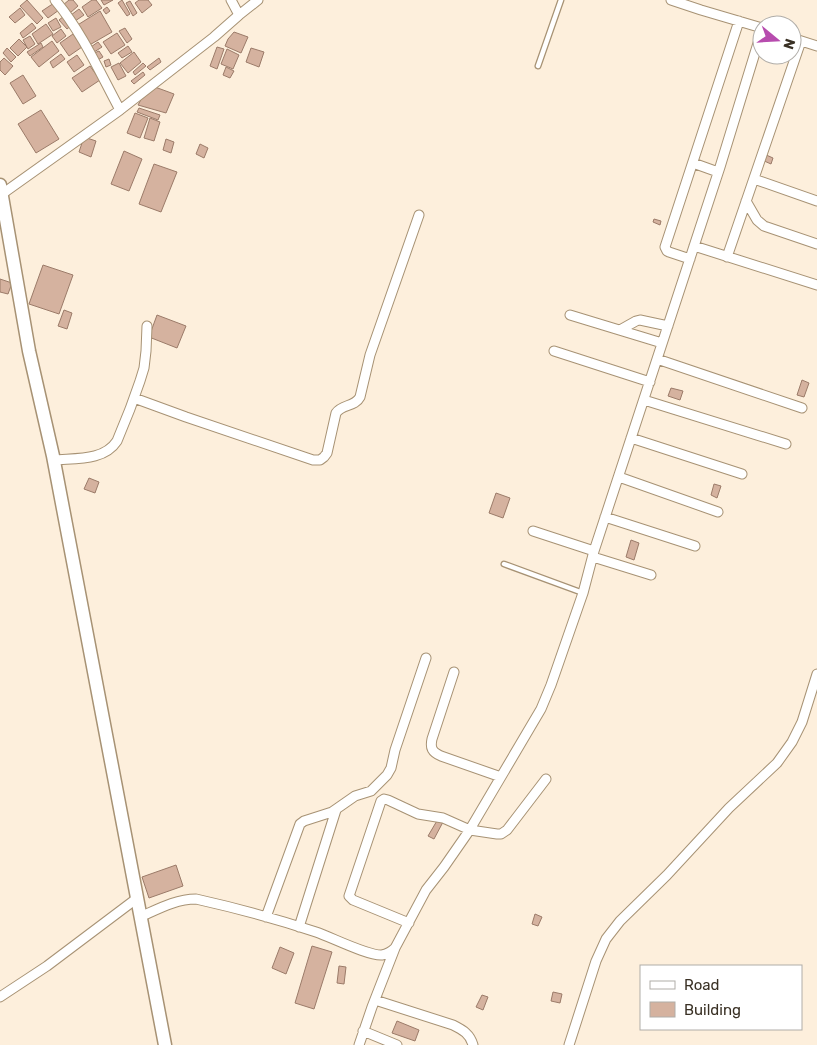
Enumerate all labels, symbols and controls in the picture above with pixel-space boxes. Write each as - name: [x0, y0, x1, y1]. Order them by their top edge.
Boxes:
- north arrow: [752, 15, 802, 65]
- text: N: [779, 36, 799, 51]
- legend: [640, 965, 802, 1030]
- text: Road: [684, 976, 720, 994]
- text: Building: [684, 1001, 741, 1019]

